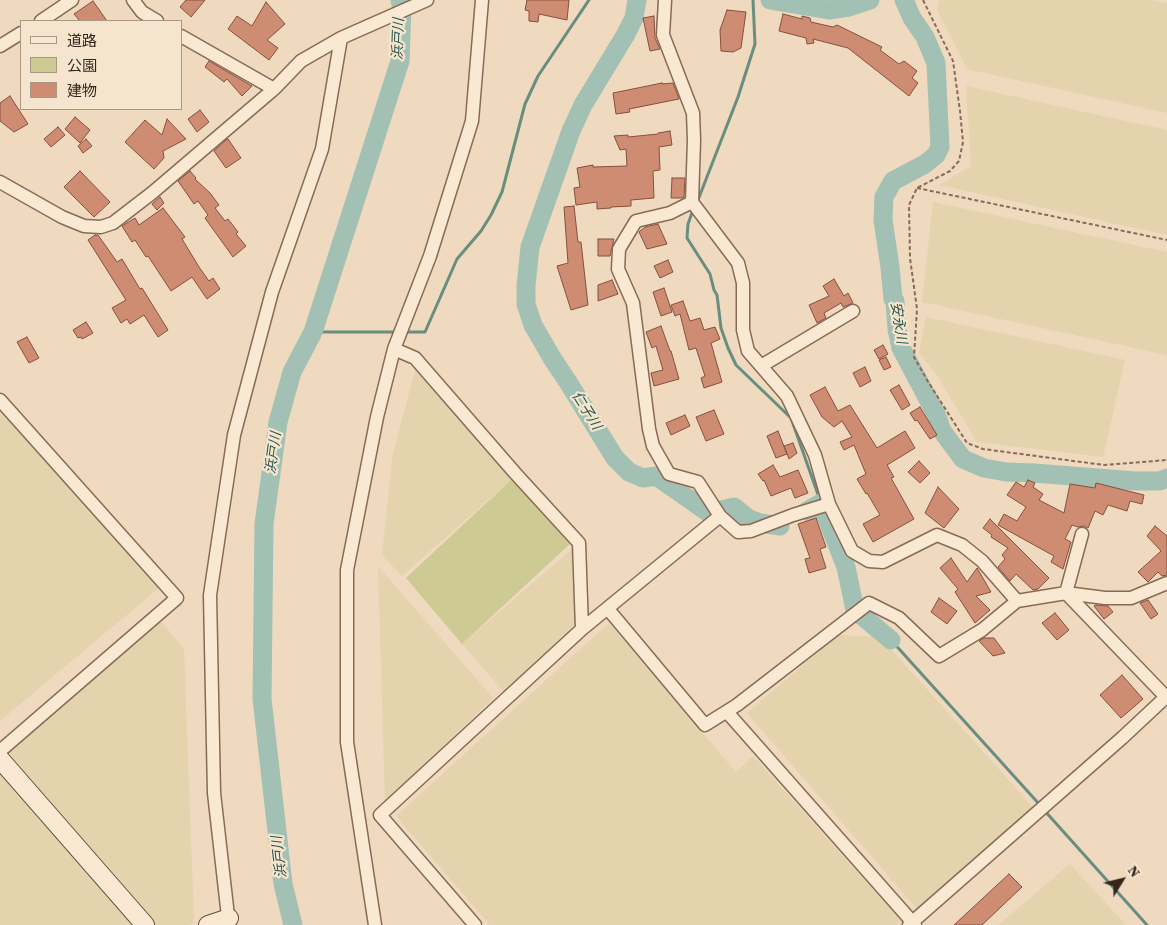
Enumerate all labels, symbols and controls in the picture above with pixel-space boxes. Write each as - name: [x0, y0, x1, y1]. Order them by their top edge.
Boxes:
- water label: 浜戸川: [390, 18, 408, 60]
- legend: [20, 20, 182, 110]
- text: 道路: [67, 30, 97, 51]
- text: 公園: [67, 55, 97, 76]
- text: 建物: [67, 80, 97, 101]
- water label: 安永川: [886, 301, 910, 345]
- water label: 仁子川: [568, 389, 604, 433]
- water label: 浜戸川: [263, 431, 285, 475]
- water label: 浜戸川: [269, 835, 291, 879]
- north arrow: [1097, 855, 1147, 905]
- text: N: [1123, 861, 1145, 881]

